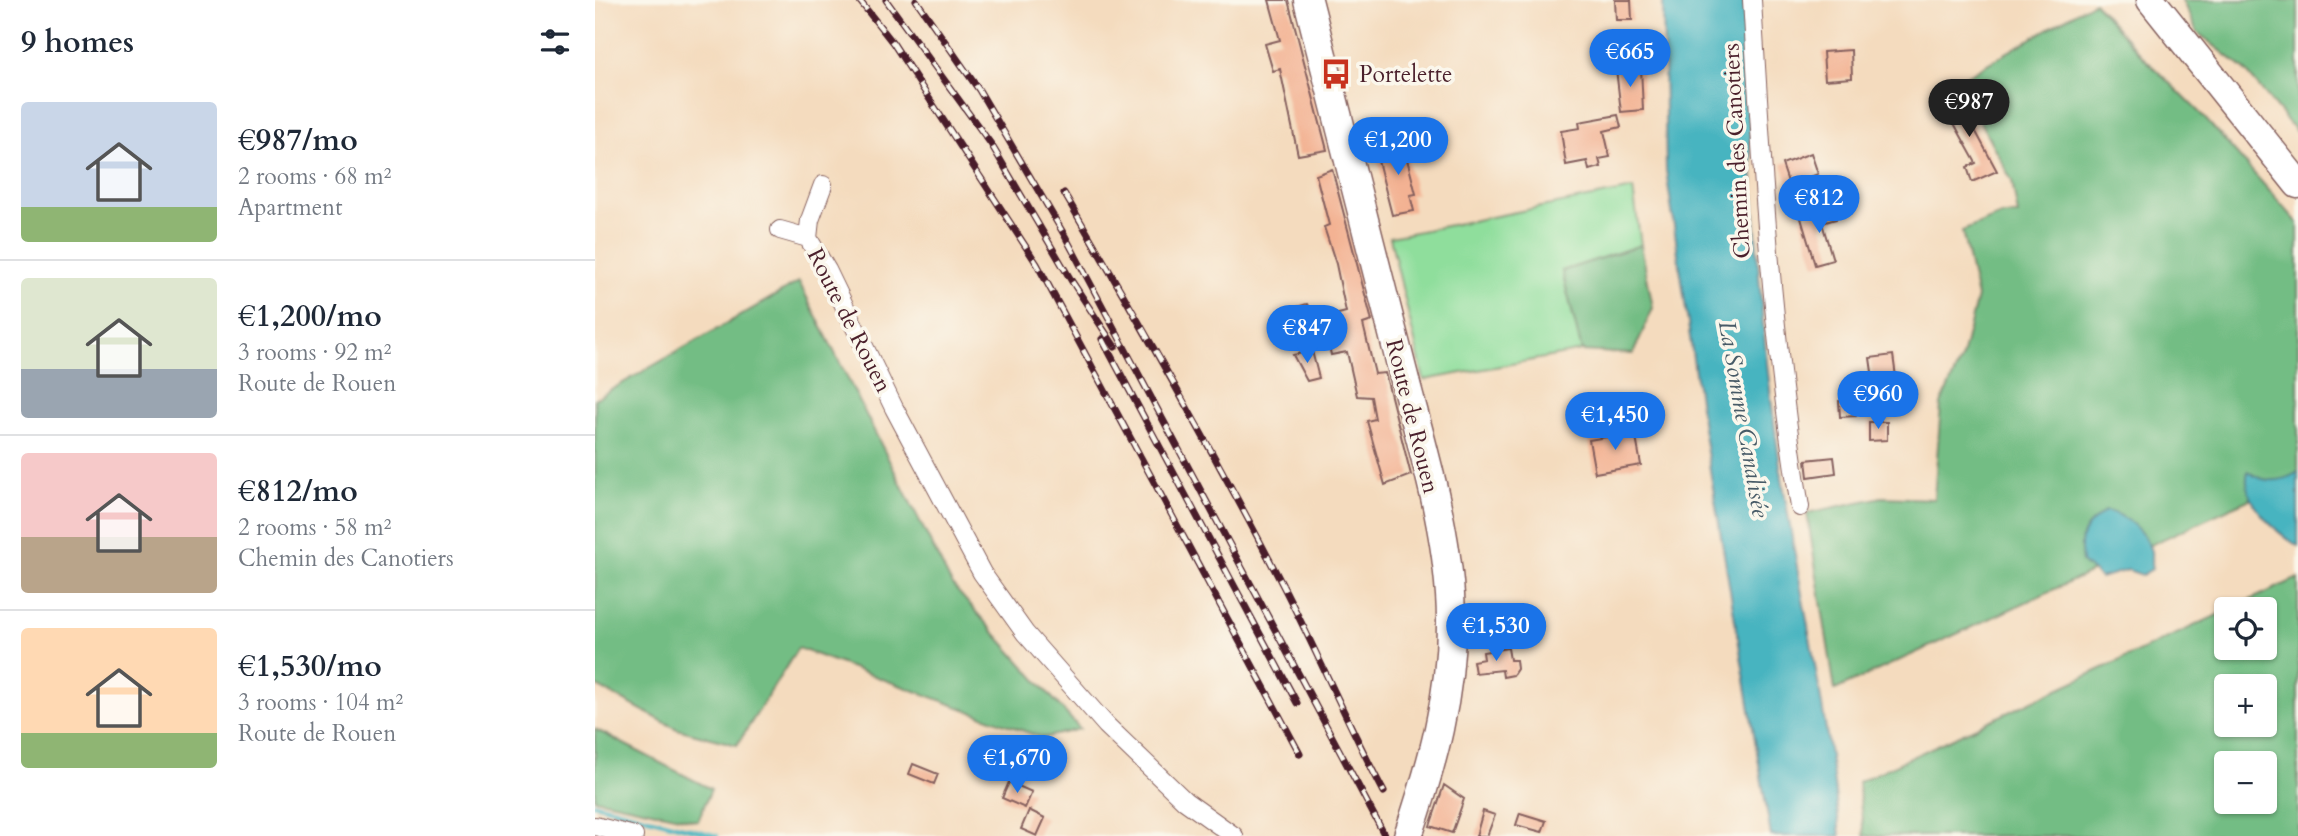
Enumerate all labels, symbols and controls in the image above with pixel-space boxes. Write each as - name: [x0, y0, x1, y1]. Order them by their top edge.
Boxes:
- text: 9 homes: [21, 22, 134, 63]
- icon: filters: [536, 23, 574, 61]
- pin: €665: [1589, 29, 1671, 89]
- text: €665: [1605, 36, 1655, 67]
- street label: Chemin des Canotiers: [1715, 42, 1758, 259]
- bus stop icon: Portelette: [1319, 57, 1353, 91]
- place label: Portelette: [1359, 59, 1452, 90]
- pin: €987: [1928, 80, 2010, 139]
- text: €987: [1944, 86, 1994, 117]
- pin: €1,200: [1341, 118, 1455, 177]
- text: €987/mo: [238, 120, 358, 161]
- text: €1,200: [1364, 124, 1432, 155]
- icon: home: [77, 130, 161, 214]
- text: 2 rooms · 68 m²: [238, 161, 391, 192]
- pin: €812: [1778, 176, 1860, 235]
- text: €812: [1794, 182, 1844, 213]
- text: Apartment: [238, 192, 342, 223]
- street label: Route de Rouen: [800, 243, 899, 398]
- text: €1,200/mo: [238, 296, 382, 337]
- icon: home: [77, 306, 161, 390]
- pin: €847: [1266, 306, 1348, 365]
- text: €847: [1282, 312, 1332, 343]
- water label: La Somme Canalisée: [1710, 318, 1777, 521]
- street label: Route de Rouen: [1378, 336, 1447, 497]
- text: 3 rooms · 92 m²: [238, 337, 391, 368]
- text: Route de Rouen: [238, 368, 396, 399]
- pin: €960: [1837, 372, 1919, 431]
- text: €960: [1853, 378, 1903, 409]
- pin: €1,450: [1558, 392, 1672, 452]
- text: €1,450: [1581, 399, 1649, 430]
- text: €812/mo: [238, 471, 358, 512]
- icon: home: [77, 481, 161, 565]
- text: 2 rooms · 58 m²: [238, 512, 391, 543]
- text: Chemin des Canotiers: [238, 543, 454, 574]
- map controls: [2214, 597, 2277, 814]
- button: locate: [2214, 597, 2277, 660]
- pin: €1,530: [1439, 604, 1553, 663]
- text: €1,530: [1462, 610, 1530, 641]
- text: €1,530/mo: [238, 646, 382, 687]
- icon: home: [77, 656, 161, 740]
- button: +: [2214, 674, 2277, 737]
- text: 3 rooms · 104 m²: [238, 687, 403, 718]
- text: Route de Rouen: [238, 718, 396, 749]
- pin: €1,670: [960, 736, 1074, 795]
- text: €1,670: [983, 742, 1051, 773]
- button: −: [2214, 751, 2277, 814]

